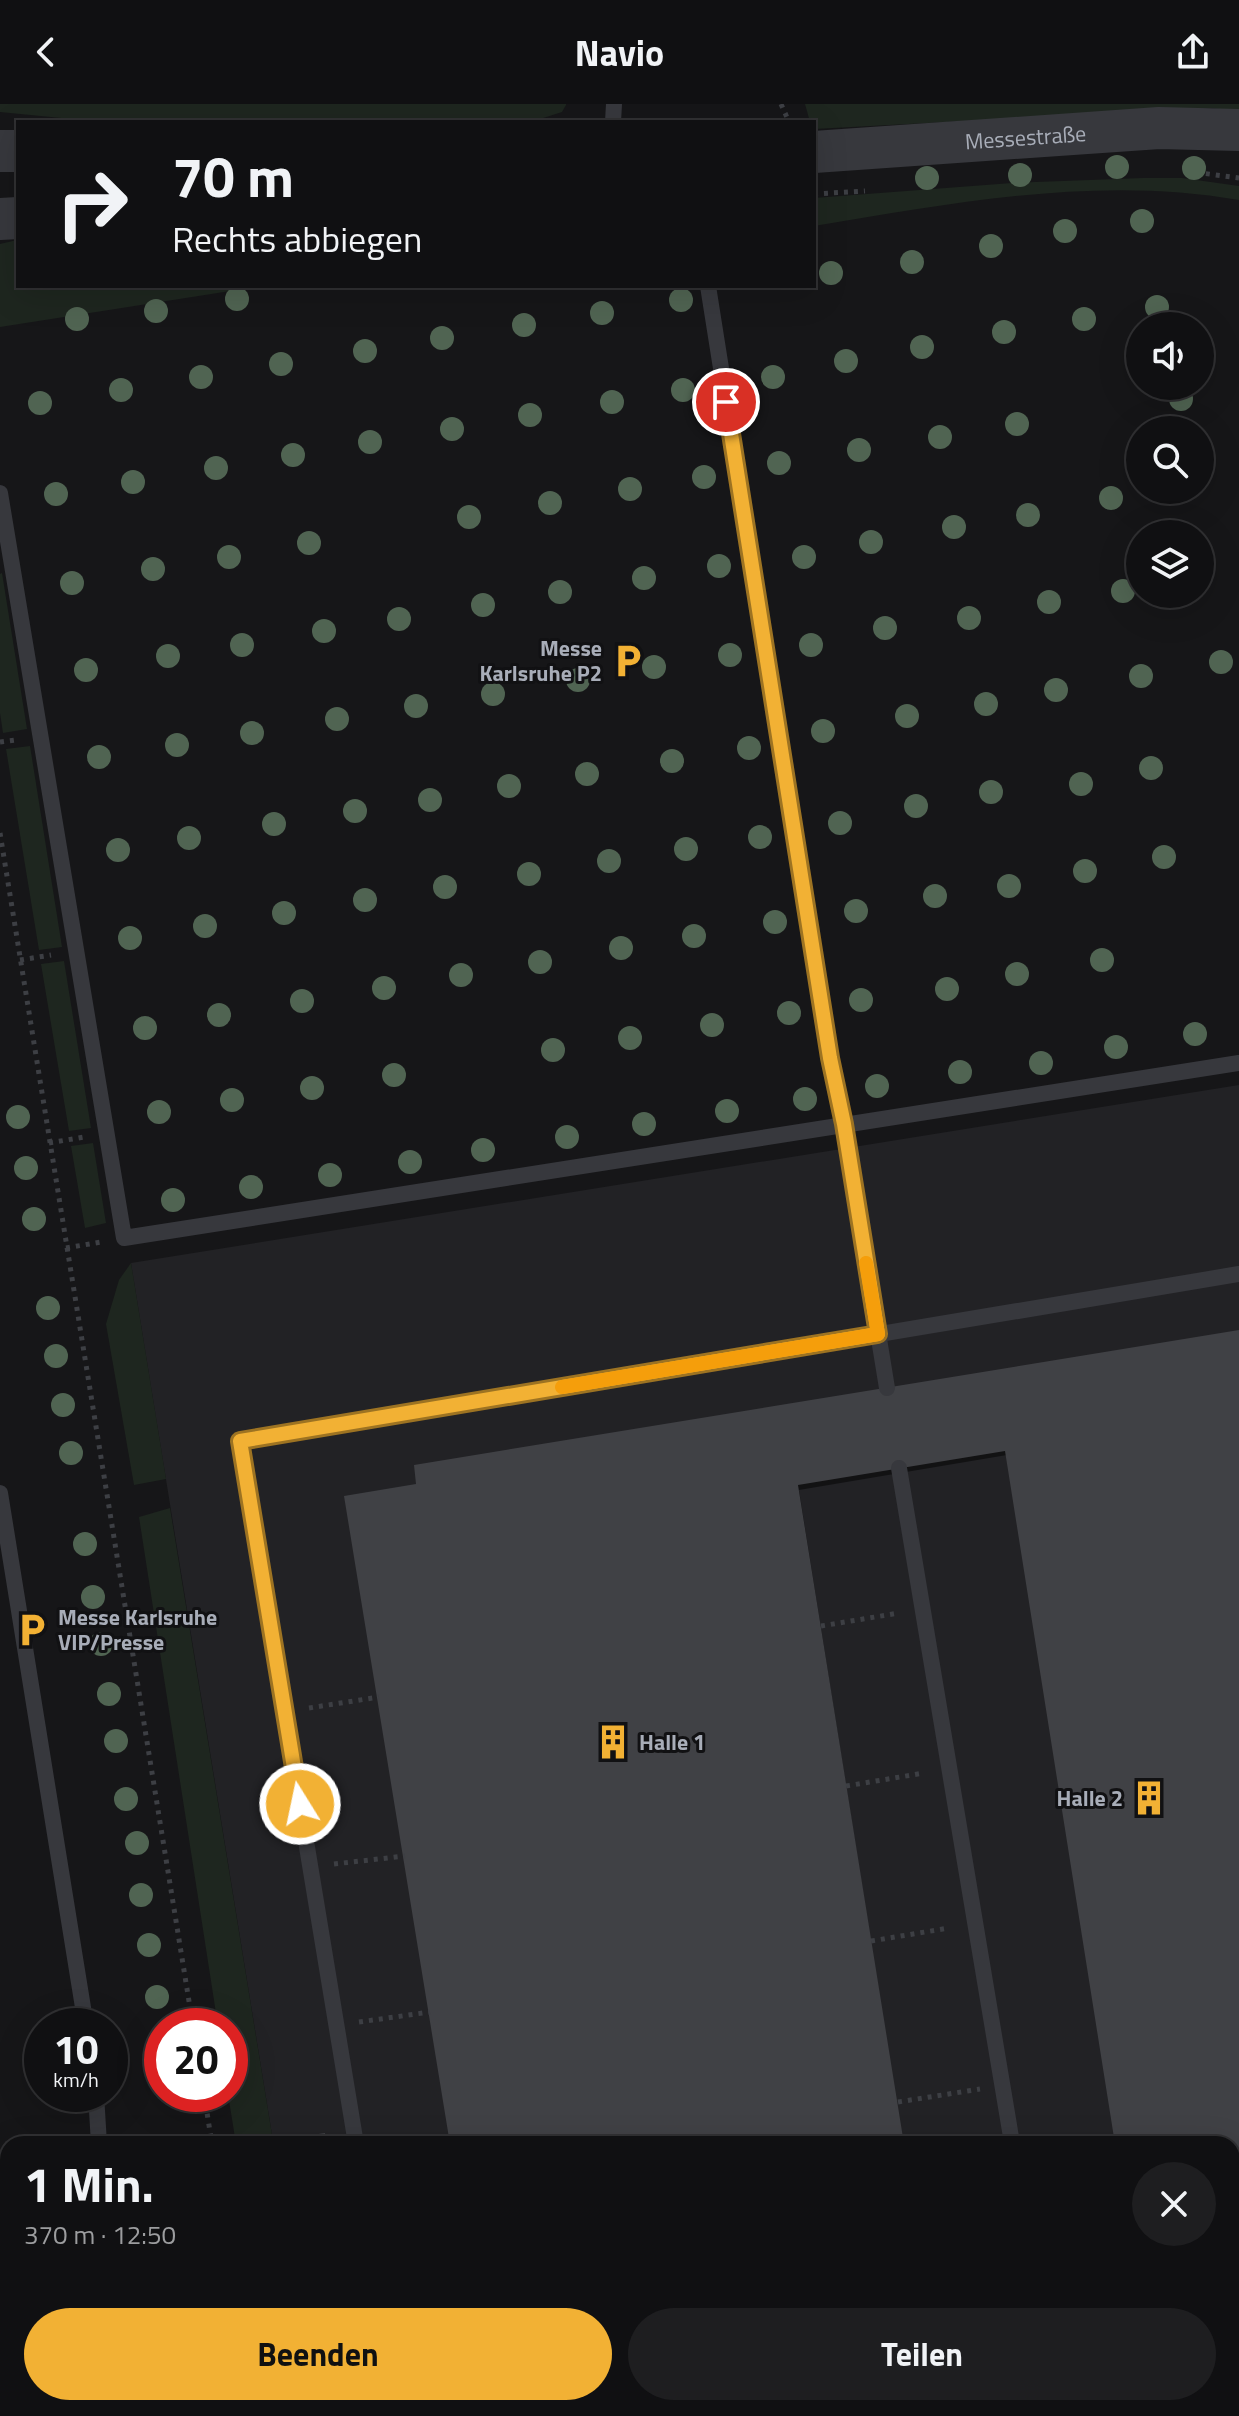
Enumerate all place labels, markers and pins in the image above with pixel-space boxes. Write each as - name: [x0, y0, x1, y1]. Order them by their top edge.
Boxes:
- pin: [692, 368, 760, 436]
- place label: Messe Karlsruhe P2: [479, 631, 602, 690]
- parking icon: Messe Karlsruhe P2: [609, 642, 647, 680]
- place label: Messe Karlsruhe VIP/Presse: [58, 1600, 217, 1659]
- parking icon: Messe Karlsruhe VIP/Presse: [13, 1611, 51, 1649]
- building icon: Halle 1: [594, 1723, 632, 1761]
- place label: Halle 1: [639, 1725, 705, 1759]
- building icon: Halle 2: [1130, 1779, 1168, 1817]
- place label: Halle 2: [1057, 1781, 1123, 1815]

